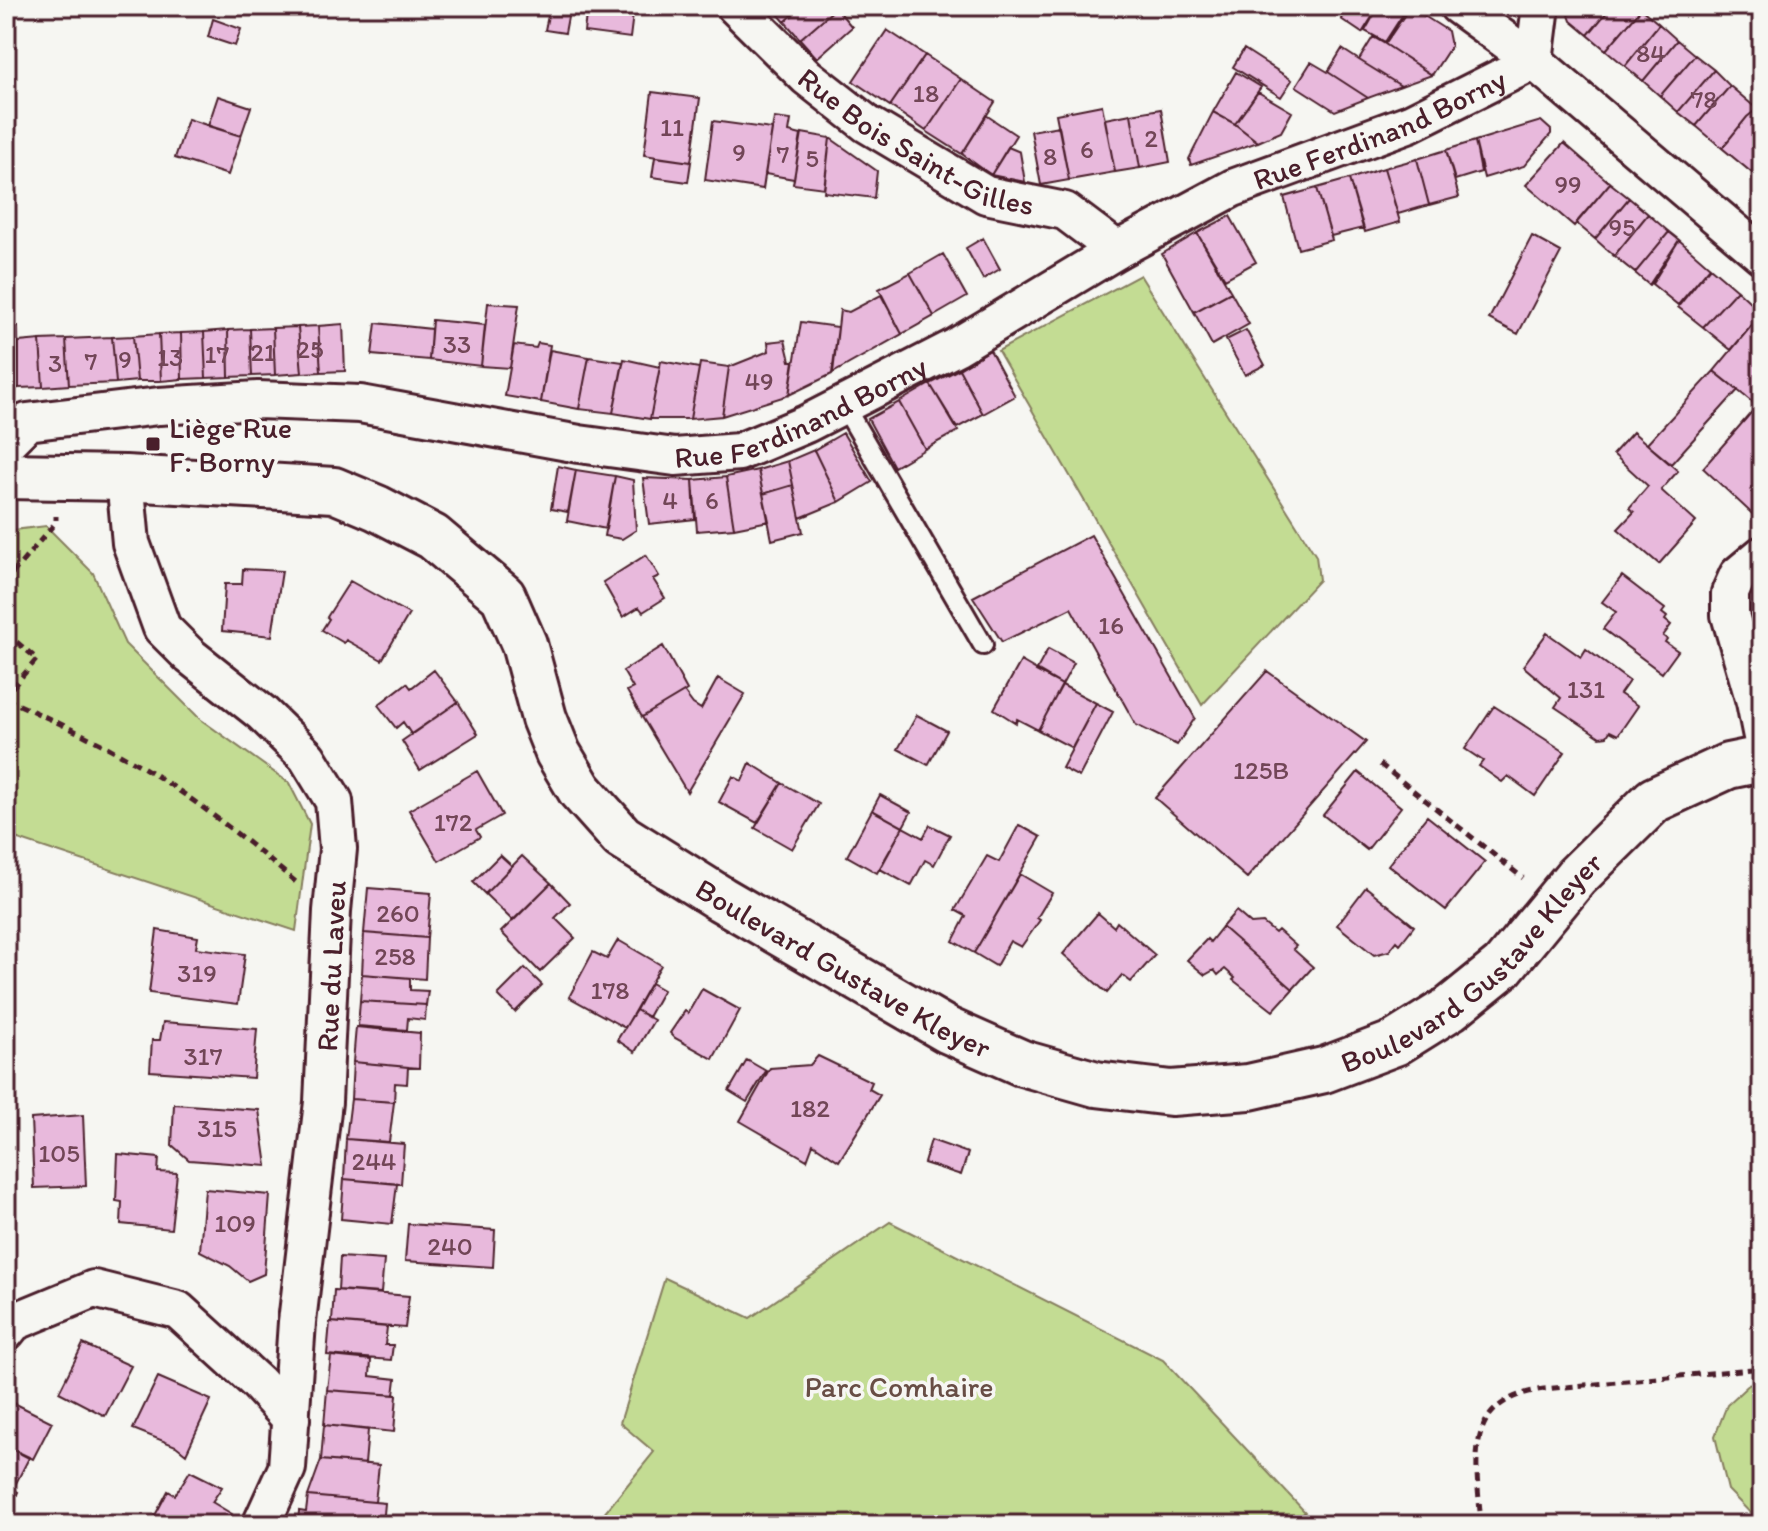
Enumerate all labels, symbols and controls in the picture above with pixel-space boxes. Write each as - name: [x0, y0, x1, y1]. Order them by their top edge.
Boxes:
- house number: 84: [1636, 37, 1666, 69]
- street label: Rue Bois Saint-Gilles: [791, 59, 1038, 223]
- street label: Rue Ferdinand Borny: [1248, 60, 1512, 198]
- house number: 18: [913, 77, 939, 109]
- house number: 78: [1690, 83, 1718, 115]
- house number: 11: [660, 111, 684, 143]
- house number: 2: [1144, 122, 1158, 154]
- house number: 6: [1080, 133, 1094, 165]
- house number: 9: [732, 136, 746, 168]
- house number: 7: [777, 138, 790, 170]
- house number: 8: [1043, 140, 1057, 172]
- house number: 5: [805, 142, 819, 174]
- house number: 99: [1554, 168, 1582, 200]
- house number: 95: [1608, 211, 1636, 243]
- house number: 33: [443, 328, 471, 360]
- house number: 25: [296, 333, 324, 365]
- house number: 21: [250, 336, 276, 368]
- house number: 17: [205, 338, 230, 370]
- house number: 13: [157, 341, 183, 373]
- house number: 9: [118, 343, 132, 375]
- house number: 7: [85, 345, 98, 377]
- house number: 3: [48, 347, 62, 379]
- street label: Rue Ferdinand Borny: [673, 347, 933, 475]
- house number: 49: [744, 365, 774, 397]
- place label: Liège Rue F. Borny: [169, 409, 292, 480]
- marker: Liège Rue F. Borny: [144, 435, 162, 453]
- house number: 4: [662, 484, 678, 516]
- house number: 6: [705, 484, 719, 516]
- house number: 16: [1098, 609, 1124, 641]
- house number: 131: [1567, 673, 1605, 705]
- house number: 125B: [1233, 754, 1289, 786]
- house number: 172: [434, 806, 473, 838]
- street label: Boulevard Gustave Kleyer: [1335, 843, 1610, 1080]
- street label: Boulevard Gustave Kleyer: [689, 869, 997, 1066]
- street label: Rue du Laveu: [308, 879, 354, 1053]
- house number: 260: [376, 897, 420, 929]
- house number: 258: [374, 940, 416, 972]
- house number: 319: [177, 957, 217, 989]
- house number: 178: [590, 974, 630, 1006]
- house number: 317: [183, 1040, 223, 1072]
- house number: 182: [790, 1092, 830, 1124]
- house number: 315: [197, 1112, 237, 1144]
- house number: 105: [38, 1137, 80, 1169]
- house number: 244: [352, 1145, 397, 1177]
- house number: 109: [214, 1207, 256, 1239]
- house number: 240: [427, 1230, 473, 1262]
- park label: Parc Comhaire: [805, 1368, 993, 1405]

